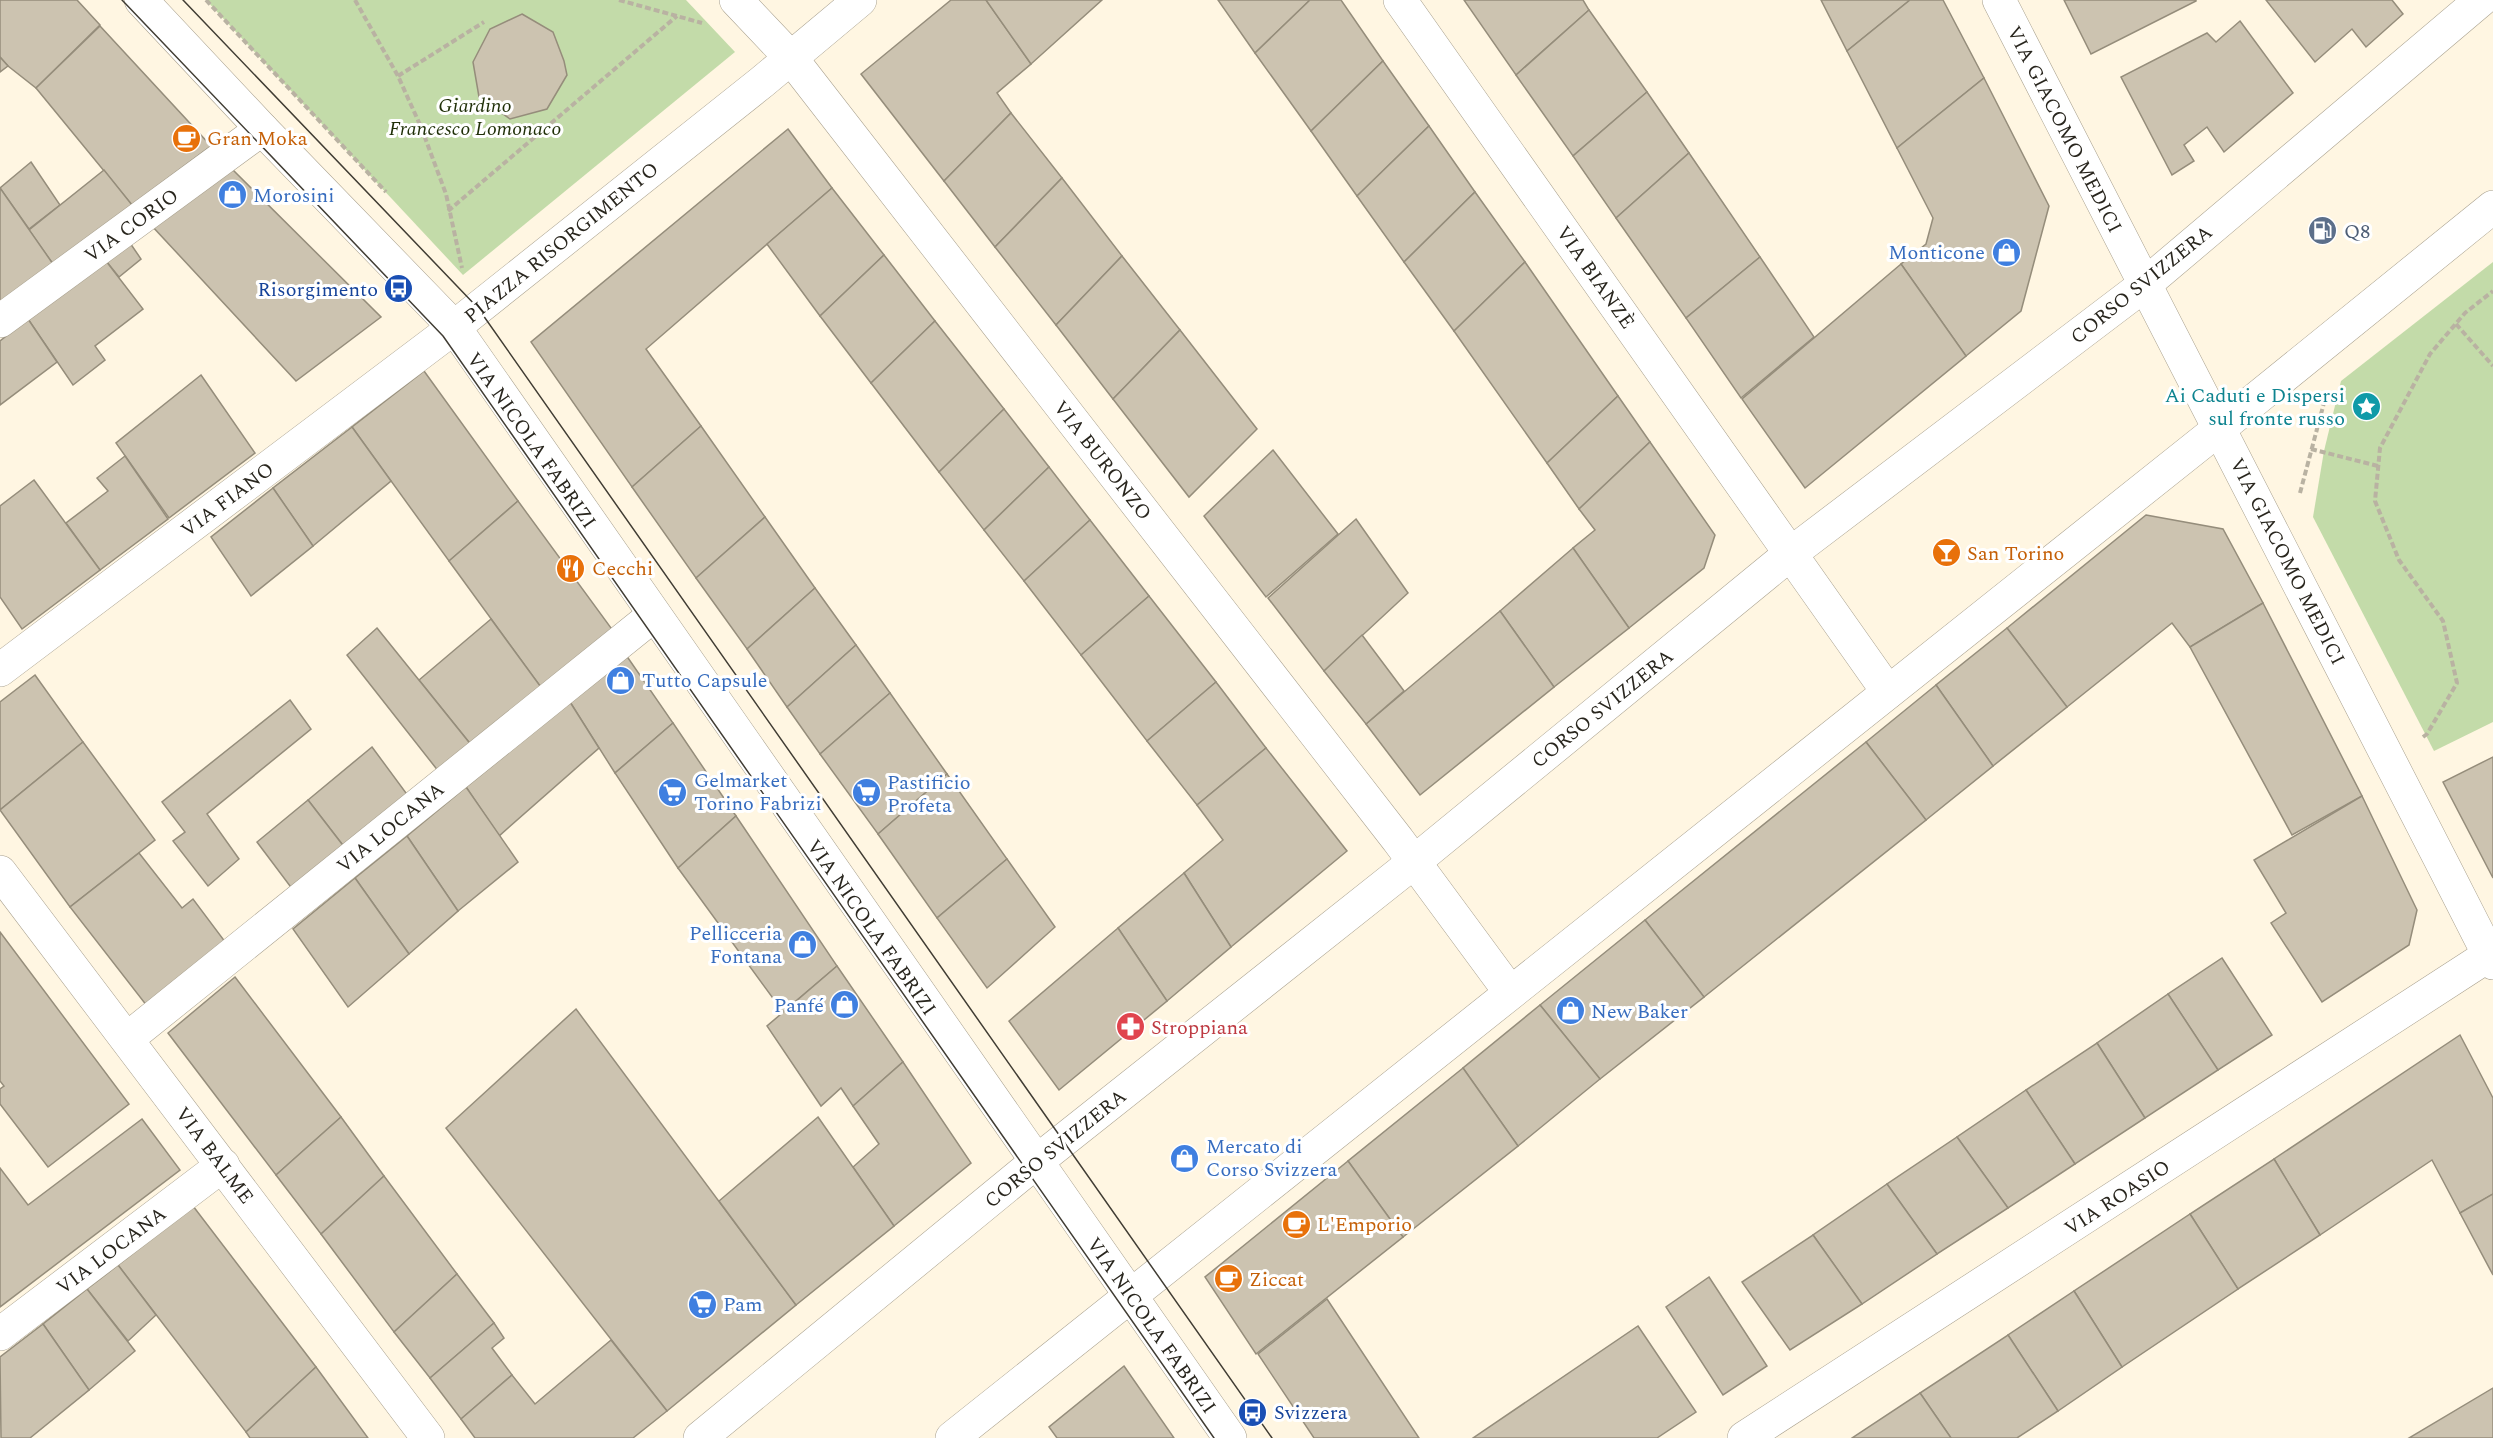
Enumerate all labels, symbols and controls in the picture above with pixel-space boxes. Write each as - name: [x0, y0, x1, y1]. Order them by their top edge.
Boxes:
- street label: VIA GIACOMO MEDICI: [1999, 21, 2129, 238]
- park label: Giardino Francesco Lomonaco: [389, 91, 561, 144]
- cafe icon: Gran Moka: [170, 122, 202, 154]
- place label: Gran Moka: [207, 124, 308, 154]
- street label: PIAZZA RISORGIMENTO: [458, 155, 665, 331]
- shop icon: Morosini: [216, 179, 248, 211]
- street label: VIA CORIO: [78, 181, 185, 270]
- place label: Morosini: [253, 181, 334, 211]
- fuel station icon: Q8: [2307, 215, 2339, 247]
- place label: Q8: [2344, 217, 2370, 247]
- street label: CORSO SVIZZERA: [2064, 218, 2219, 352]
- street label: VIA BIANZÈ: [1548, 220, 1642, 335]
- shop icon: Monticone: [1990, 236, 2022, 268]
- place label: Monticone: [1888, 238, 1985, 268]
- bus stop icon: Risorgimento: [383, 273, 415, 305]
- place label: Risorgimento: [258, 275, 378, 305]
- street label: VIA NICOLA FABRIZI: [459, 346, 604, 535]
- place label: Ai Caduti e Dispersi sul fronte russo: [2165, 381, 2345, 434]
- place icon: Ai Caduti e Dispersi sul fronte russo: [2350, 391, 2382, 423]
- street label: VIA BURONZO: [1046, 394, 1159, 527]
- street label: VIA GIACOMO MEDICI: [2222, 453, 2352, 670]
- street label: VIA FIANO: [175, 455, 280, 545]
- bar icon: San Torino: [1930, 537, 1962, 569]
- place label: San Torino: [1967, 539, 2064, 569]
- restaurant icon: Cecchi: [555, 552, 587, 584]
- place label: Cecchi: [592, 554, 653, 584]
- street label: CORSO SVIZZERA: [1525, 642, 1680, 776]
- shop icon: Tutto Capsule: [605, 664, 637, 696]
- place label: Tutto Capsule: [642, 666, 768, 696]
- place label: Gelmarket Torino Fabrizi: [694, 766, 822, 819]
- place label: Pastificio Profeta: [887, 768, 971, 821]
- street label: VIA LOCANA: [330, 775, 451, 881]
- supermarket icon: Gelmarket Torino Fabrizi: [657, 776, 689, 808]
- supermarket icon: Pastificio Profeta: [850, 777, 882, 809]
- street label: VIA NICOLA FABRIZI: [799, 833, 944, 1022]
- place label: Pellicceria Fontana: [689, 919, 782, 972]
- shop icon: Pellicceria Fontana: [787, 928, 819, 960]
- shop icon: Panfé: [829, 989, 861, 1021]
- place label: Panfé: [774, 991, 824, 1021]
- shop icon: New Baker: [1554, 995, 1586, 1027]
- place label: New Baker: [1591, 997, 1688, 1027]
- pharmacy icon: Stroppiana: [1114, 1011, 1146, 1043]
- place label: Stroppiana: [1151, 1013, 1248, 1043]
- street label: CORSO SVIZZERA: [978, 1082, 1133, 1216]
- street label: VIA BALME: [168, 1101, 261, 1211]
- place label: Mercato di Corso Svizzera: [1206, 1132, 1337, 1185]
- shop icon: Mercato di Corso Svizzera: [1169, 1142, 1201, 1174]
- street label: VIA ROASIO: [2059, 1152, 2176, 1243]
- street label: VIA LOCANA: [50, 1199, 173, 1302]
- cafe icon: L'Emporio: [1280, 1208, 1312, 1240]
- place label: L'Emporio: [1317, 1210, 1412, 1240]
- street label: VIA NICOLA FABRIZI: [1079, 1231, 1224, 1420]
- cafe icon: Ziccat: [1212, 1263, 1244, 1295]
- place label: Ziccat: [1249, 1265, 1304, 1295]
- supermarket icon: Pam: [686, 1288, 718, 1320]
- place label: Pam: [723, 1290, 762, 1320]
- bus stop icon: Svizzera: [1237, 1396, 1269, 1428]
- place label: Svizzera: [1274, 1398, 1348, 1428]

